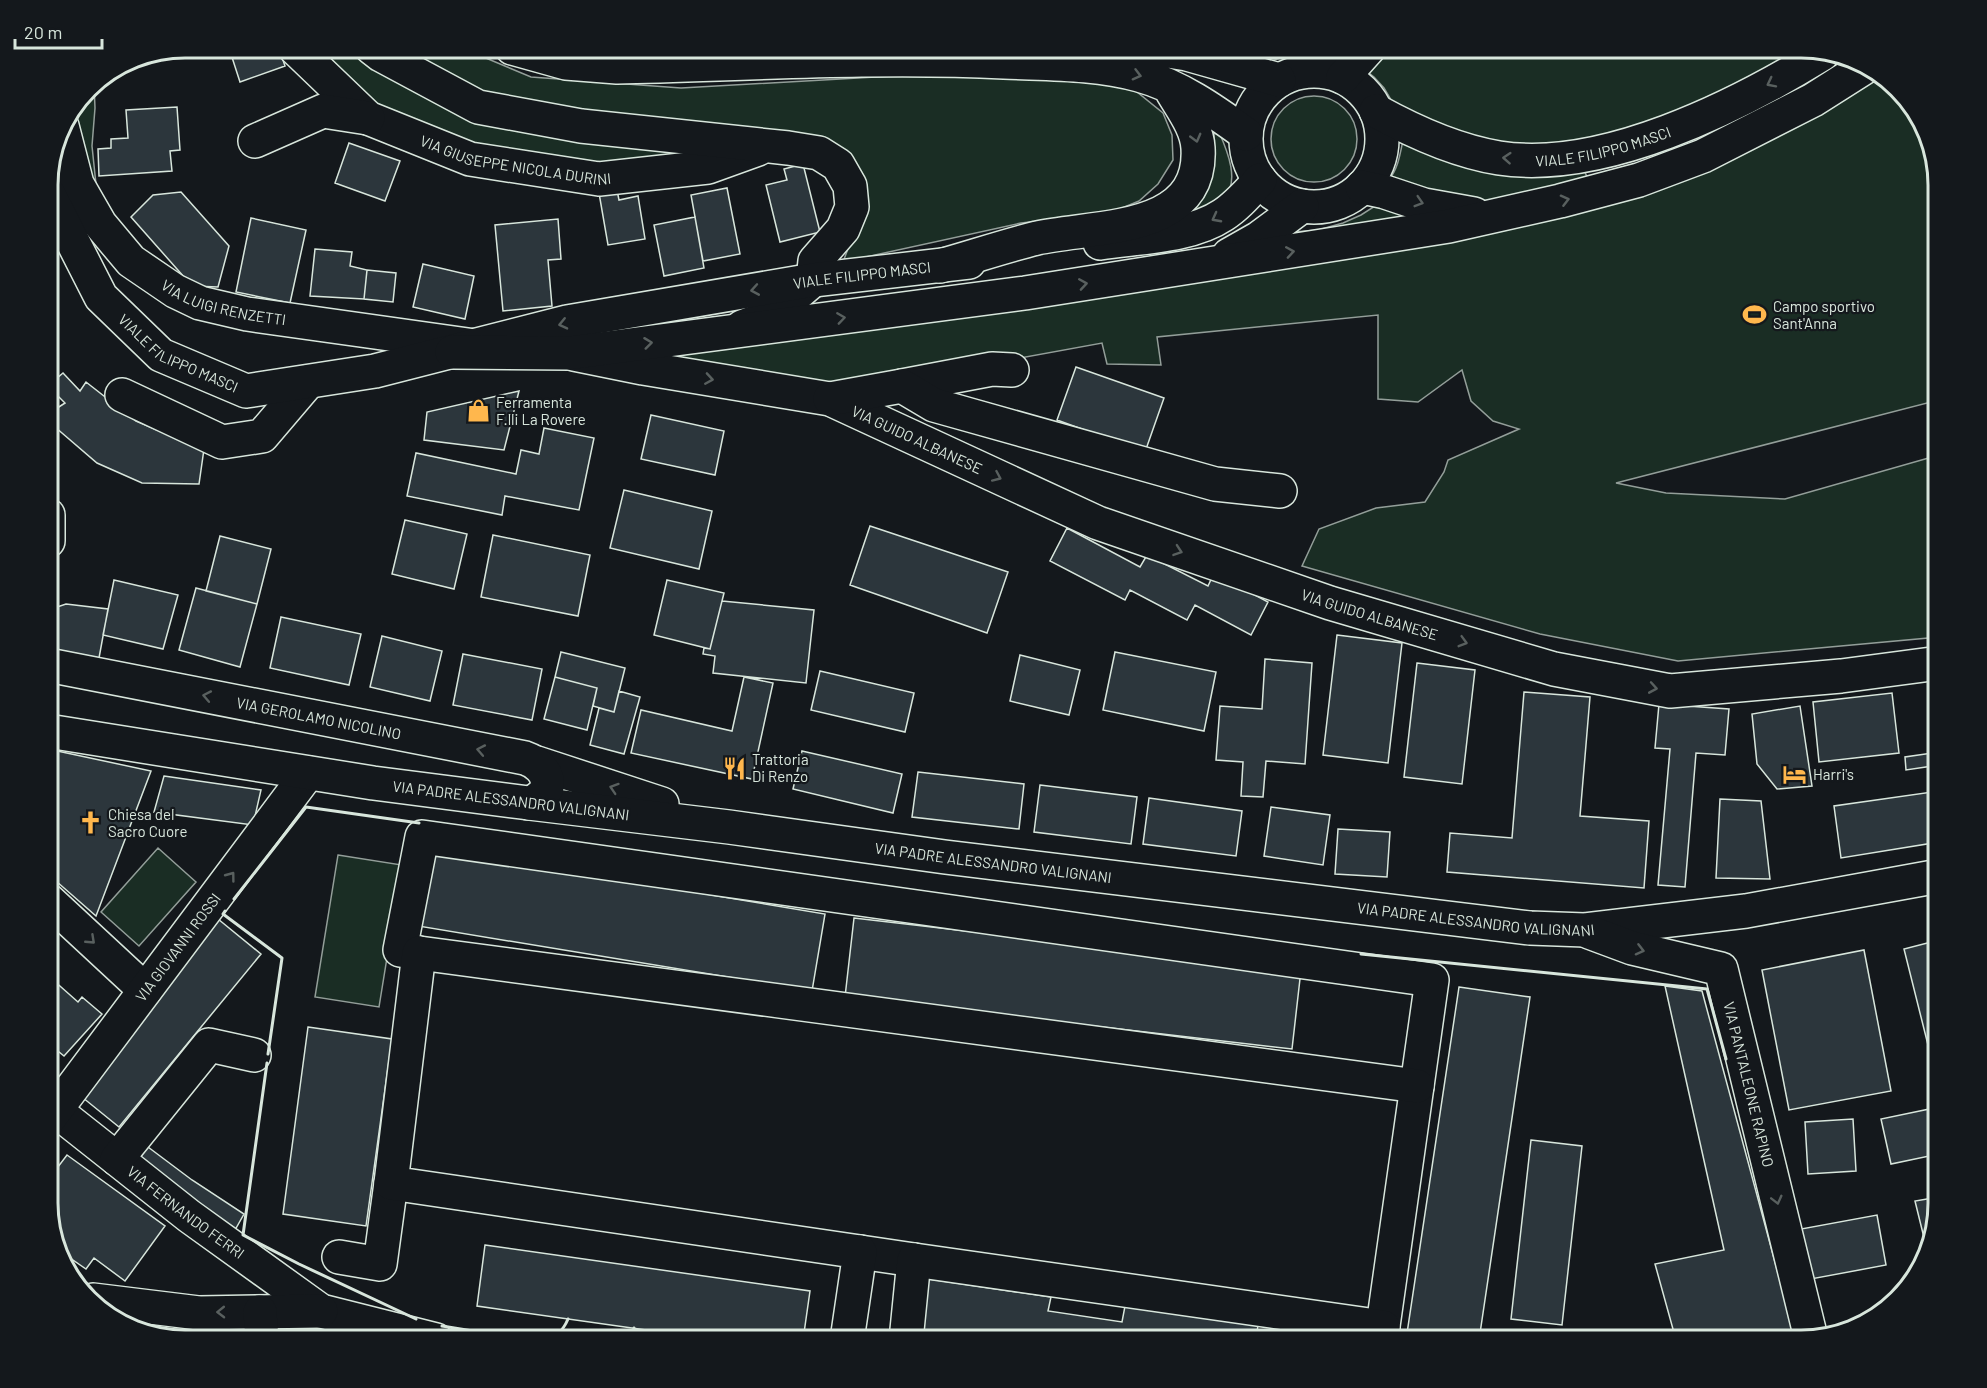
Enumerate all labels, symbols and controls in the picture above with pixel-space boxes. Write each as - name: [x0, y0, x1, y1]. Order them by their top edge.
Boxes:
- scale bar: [15, 12, 102, 50]
- text: 20 m: [24, 21, 62, 43]
- one-way arrow: [1132, 67, 1142, 80]
- one-way arrow: [1767, 76, 1777, 87]
- street label: VIALE FILIPPO MASCI: [1535, 122, 1673, 169]
- street label: VIA GIUSEPPE NICOLA DURINI: [418, 131, 612, 188]
- one-way arrow: [1188, 133, 1201, 143]
- one-way arrow: [1502, 152, 1511, 165]
- one-way arrow: [1560, 194, 1570, 207]
- one-way arrow: [1413, 195, 1424, 207]
- one-way arrow: [1212, 211, 1223, 222]
- one-way arrow: [1285, 246, 1295, 258]
- street label: VIALE FILIPPO MASCI: [792, 257, 932, 292]
- street label: VIA LUIGI RENZETTI: [158, 275, 287, 328]
- one-way arrow: [1077, 278, 1087, 291]
- one-way arrow: [751, 283, 761, 296]
- place label: Campo sportivo Sant'Anna: [1773, 297, 1875, 332]
- sports icon: Campo sportivo Sant'Anna: [1742, 302, 1768, 328]
- street label: VIALE FILIPPO MASCI: [115, 310, 241, 396]
- one-way arrow: [837, 312, 846, 324]
- one-way arrow: [558, 316, 568, 329]
- one-way arrow: [643, 337, 653, 350]
- one-way arrow: [705, 373, 714, 385]
- place label: Ferramenta F.lli La Rovere: [496, 393, 586, 428]
- shop icon: Ferramenta F.lli La Rovere: [465, 398, 491, 424]
- street label: VIA GUIDO ALBANESE: [849, 401, 985, 477]
- one-way arrow: [991, 470, 1002, 482]
- one-way arrow: [1172, 543, 1183, 556]
- street label: VIA GUIDO ALBANESE: [1299, 585, 1440, 643]
- one-way arrow: [1457, 635, 1468, 647]
- one-way arrow: [1648, 681, 1657, 693]
- one-way arrow: [202, 690, 212, 703]
- street label: VIA GEROLAMO NICOLINO: [235, 693, 403, 743]
- one-way arrow: [476, 744, 486, 757]
- place label: Trattoria Di Renzo: [752, 750, 809, 785]
- restaurant icon: Trattoria Di Renzo: [721, 755, 747, 781]
- hotel icon: Harri's: [1782, 761, 1808, 787]
- place label: Harri's: [1813, 765, 1854, 783]
- street label: VIA PADRE ALESSANDRO VALIGNANI: [392, 777, 630, 823]
- one-way arrow: [609, 783, 620, 796]
- place label: Chiesa del Sacro Cuore: [108, 805, 187, 840]
- church icon: Chiesa del Sacro Cuore: [77, 810, 103, 836]
- street label: VIA PADRE ALESSANDRO VALIGNANI: [874, 838, 1113, 886]
- one-way arrow: [224, 872, 235, 883]
- street label: VIA GIOVANNI ROSSI: [131, 889, 224, 1005]
- street label: VIA PADRE ALESSANDRO VALIGNANI: [1356, 898, 1595, 939]
- one-way arrow: [84, 933, 95, 944]
- one-way arrow: [1635, 942, 1645, 955]
- street label: VIA PANTALEONE RAPINO: [1720, 1000, 1778, 1169]
- street label: VIA FERNANDO FERRI: [124, 1162, 248, 1262]
- one-way arrow: [1770, 1195, 1783, 1205]
- one-way arrow: [216, 1306, 225, 1319]

